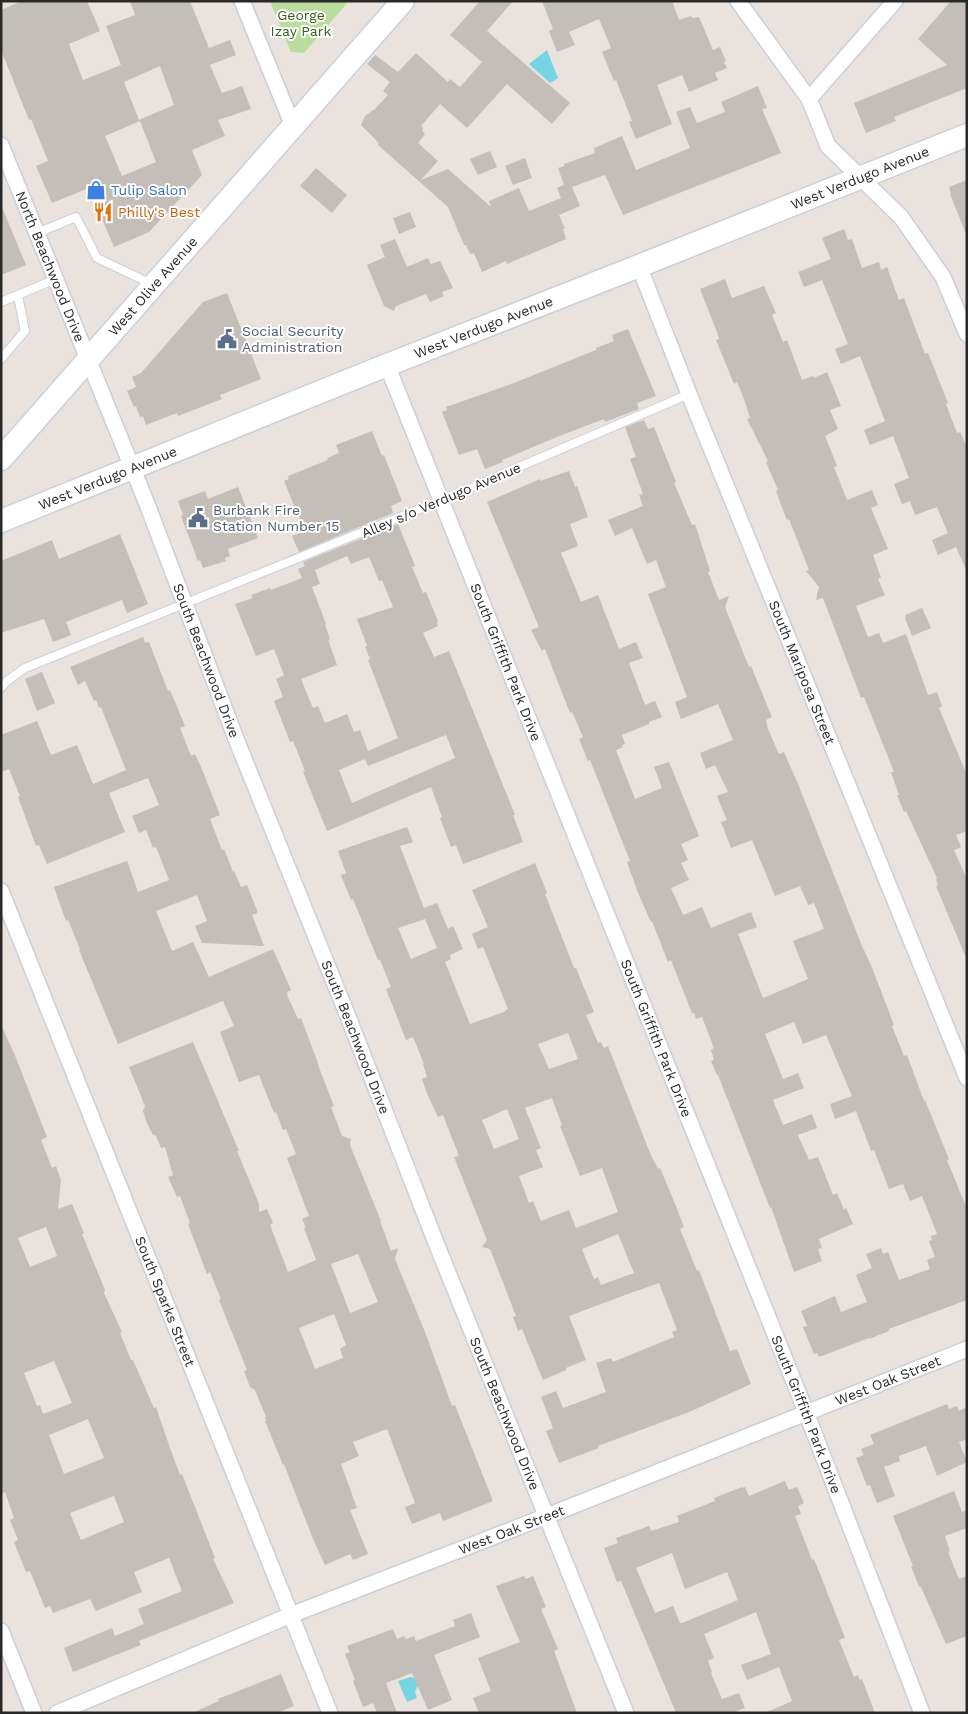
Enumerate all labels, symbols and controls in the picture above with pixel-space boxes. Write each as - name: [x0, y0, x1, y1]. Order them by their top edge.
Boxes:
- park label: George Izay Park: [271, 7, 331, 39]
- street label: West Verdugo Avenue: [788, 143, 931, 213]
- shop icon: Tulip Salon: [85, 179, 107, 201]
- place label: Tulip Salon: [111, 182, 187, 198]
- street label: North Beachwood Drive: [13, 189, 88, 344]
- restaurant icon: Philly's Best: [92, 201, 114, 223]
- place label: Philly's Best: [118, 204, 200, 220]
- street label: West Olive Avenue: [105, 233, 201, 339]
- street label: West Verdugo Avenue: [412, 293, 555, 362]
- place label: Social Security Administration: [242, 323, 344, 355]
- public building icon: Social Security Administration: [216, 328, 238, 350]
- street label: West Verdugo Avenue: [36, 443, 179, 513]
- street label: Alley s/o Verdugo Avenue: [359, 459, 523, 541]
- place label: Burbank Fire Station Number 15: [213, 502, 339, 534]
- public building icon: Burbank Fire Station Number 15: [187, 507, 209, 529]
- street label: South Beachwood Drive: [170, 581, 243, 740]
- street label: South Griffith Park Drive: [467, 581, 545, 743]
- street label: South Mariposa Street: [766, 598, 839, 747]
- street label: South Griffith Park Drive: [618, 957, 695, 1119]
- street label: South Beachwood Drive: [318, 958, 393, 1116]
- street label: South Sparks Street: [132, 1234, 199, 1369]
- street label: South Griffith Park Drive: [768, 1333, 845, 1496]
- street label: South Beachwood Drive: [467, 1335, 543, 1492]
- street label: West Oak Street: [833, 1352, 943, 1409]
- street label: West Oak Street: [456, 1502, 567, 1557]

